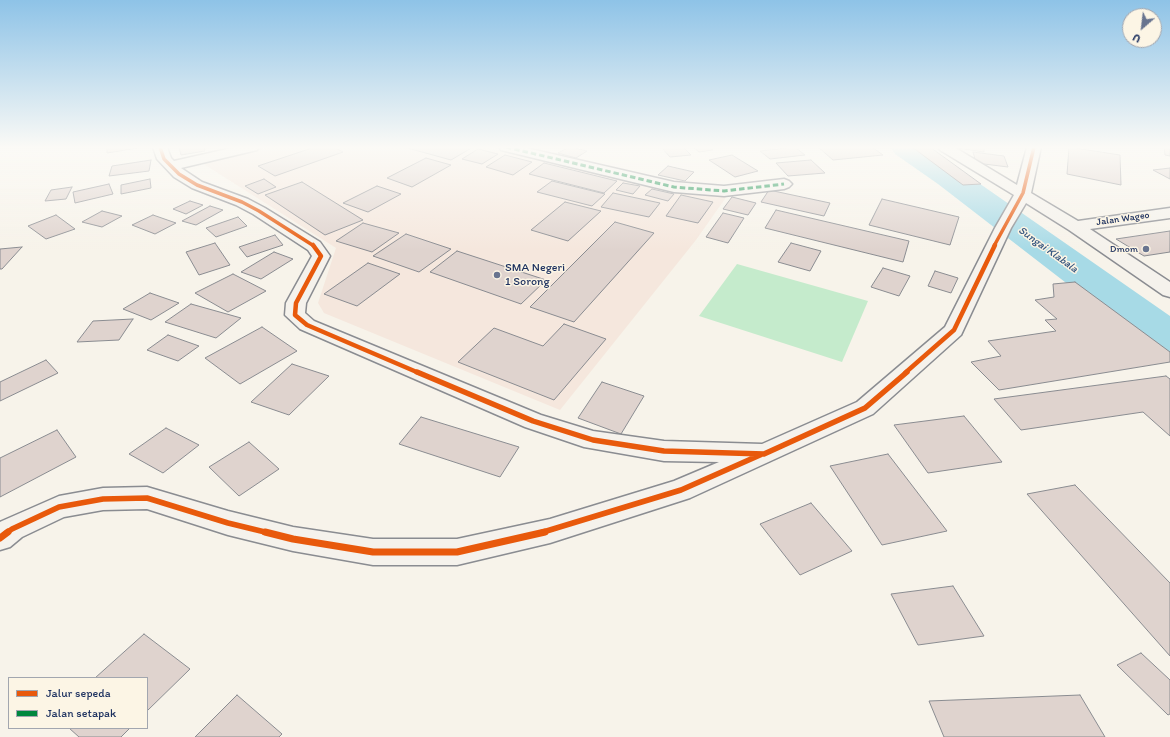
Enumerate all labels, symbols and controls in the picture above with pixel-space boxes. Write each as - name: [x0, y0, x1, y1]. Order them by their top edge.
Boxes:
- north arrow: [1122, 8, 1162, 48]
- text: U: [1130, 31, 1143, 46]
- street label: Jalan Wageo: [1096, 209, 1150, 229]
- water label: Sungai Klabala: [1016, 224, 1080, 276]
- place label: Dmom: [1110, 243, 1138, 255]
- marker: Dmom: [1141, 244, 1151, 254]
- place label: SMA Negeri 1 Sorong: [505, 261, 565, 289]
- marker: SMA Negeri 1 Sorong: [492, 270, 502, 280]
- legend: [8, 677, 148, 729]
- text: Jalur sepeda: [46, 686, 111, 700]
- text: Jalan setapak: [46, 706, 116, 720]

